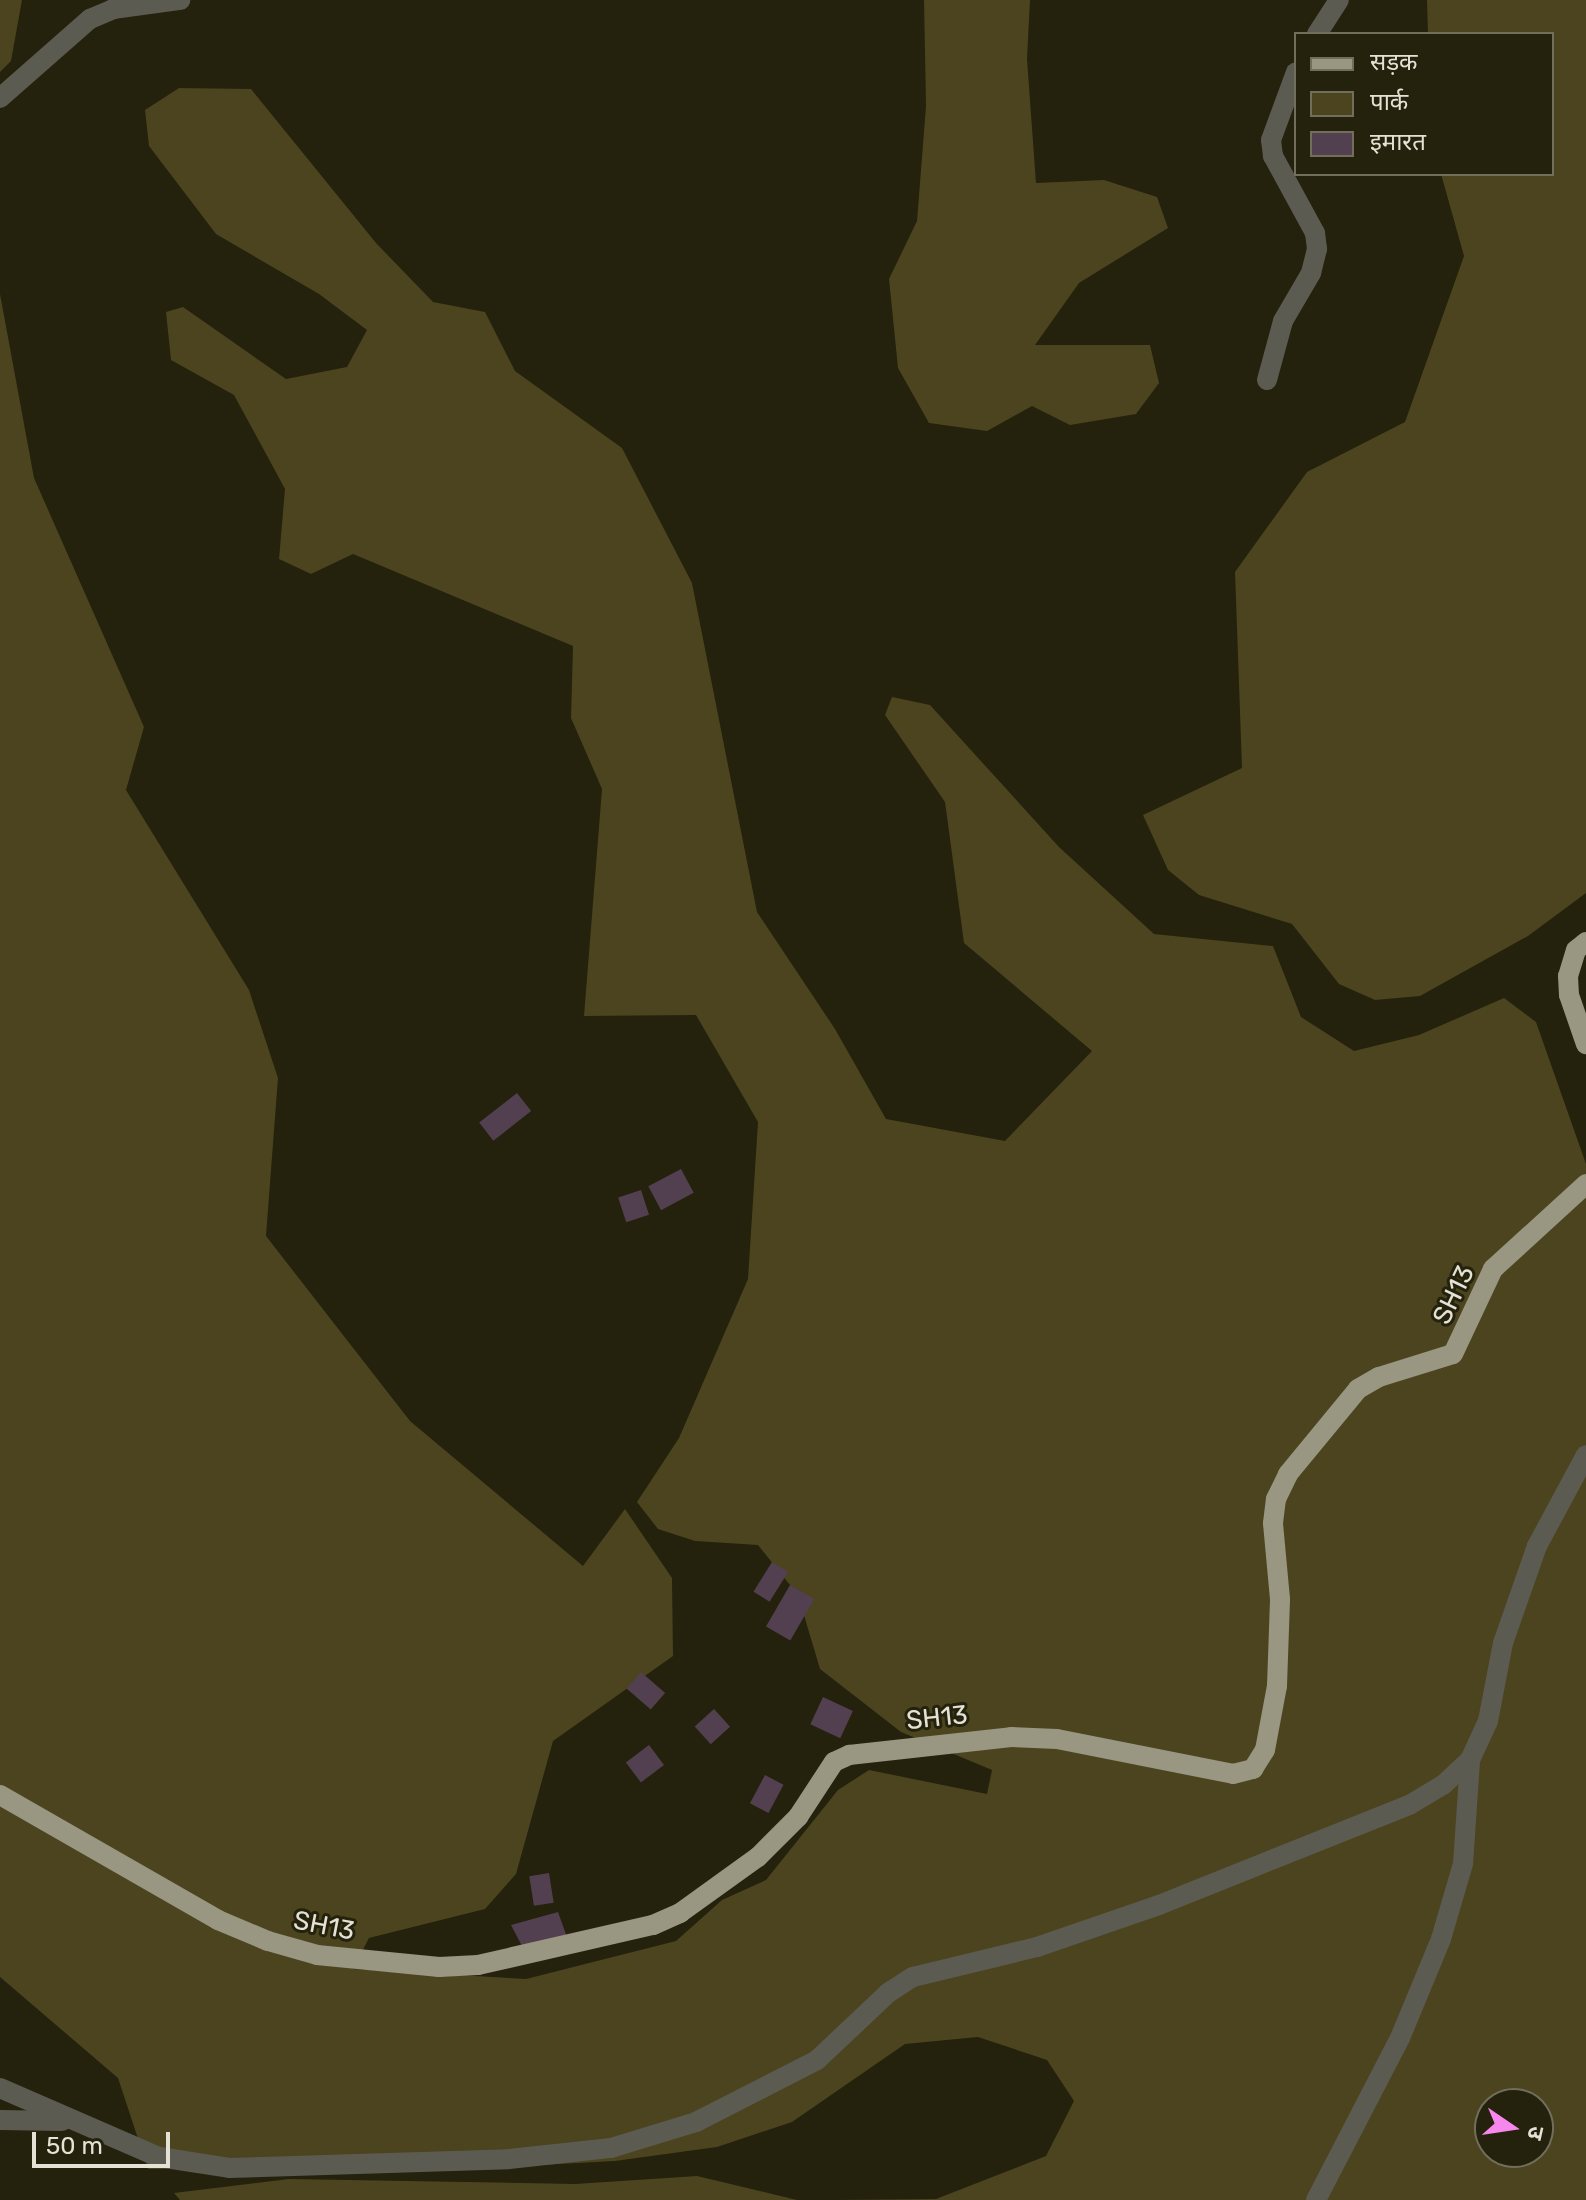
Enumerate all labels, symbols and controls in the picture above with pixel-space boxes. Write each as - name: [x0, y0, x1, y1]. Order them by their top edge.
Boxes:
- legend: [1294, 32, 1554, 176]
- text: सड़क: [1370, 48, 1418, 76]
- text: पार्क: [1370, 88, 1408, 116]
- text: इमारत: [1370, 128, 1426, 156]
- street label: SH13: [1427, 1261, 1481, 1329]
- street label: SH13: [905, 1699, 969, 1737]
- street label: SH13: [291, 1905, 357, 1947]
- north arrow: [1474, 2088, 1554, 2168]
- scale bar: [36, 2116, 174, 2166]
- text: उ: [1521, 2124, 1551, 2142]
- text: 50 m: [46, 2132, 103, 2160]

